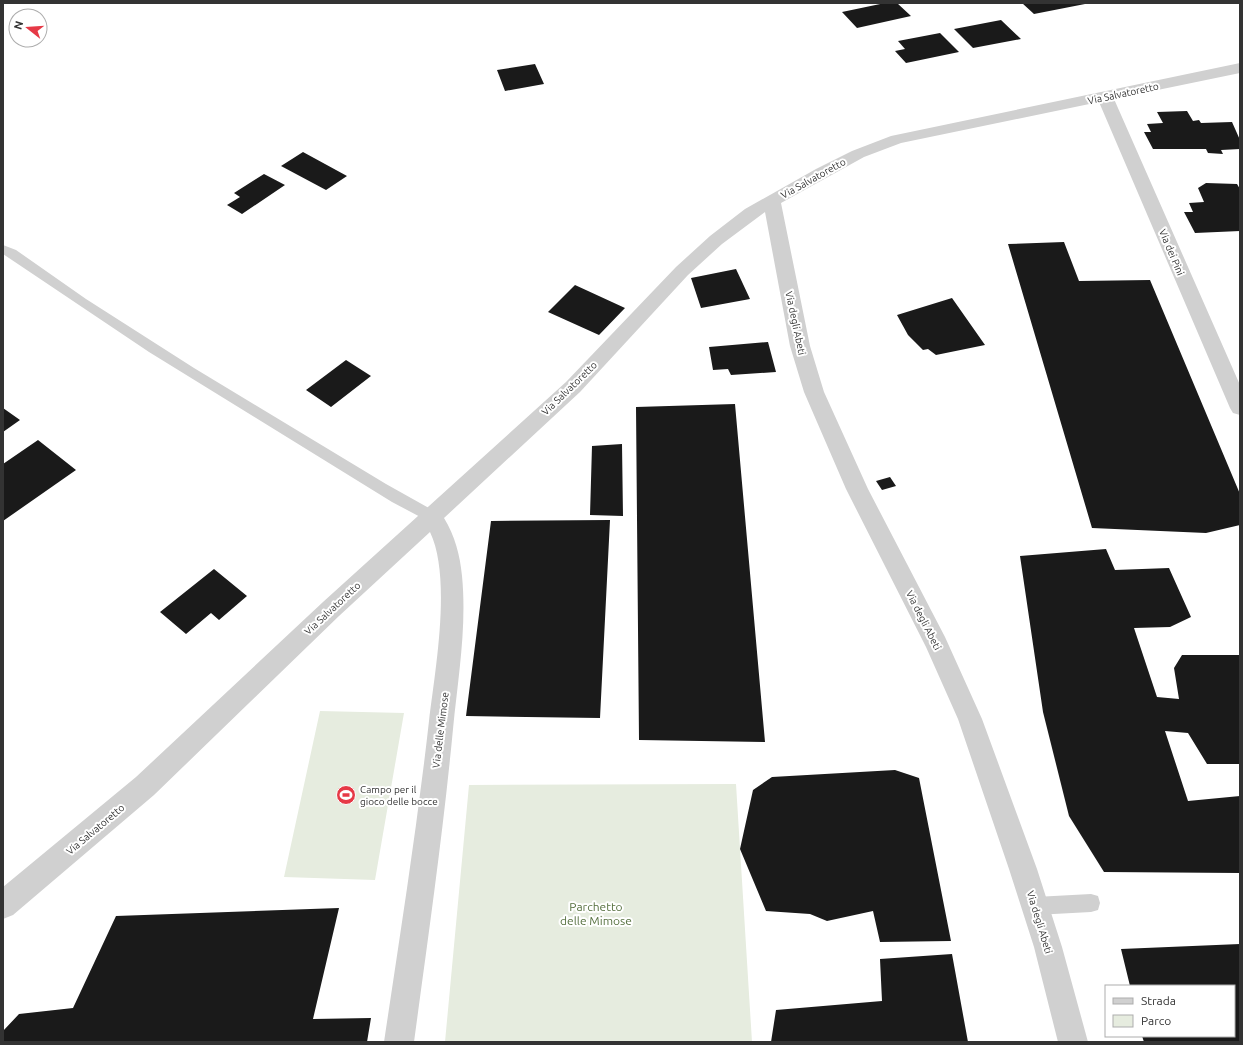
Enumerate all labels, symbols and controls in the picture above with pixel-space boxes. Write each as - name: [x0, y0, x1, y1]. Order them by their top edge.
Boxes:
- north arrow: [8, 8, 48, 48]
- text: N: [11, 19, 25, 31]
- street label: Via Salvatoretto: [1087, 81, 1160, 106]
- street label: Via Salvatoretto: [779, 156, 848, 201]
- street label: Via dei Pini: [1157, 227, 1186, 277]
- street label: Via degli Abeti: [783, 290, 808, 356]
- street label: Via Salvatoretto: [540, 359, 599, 417]
- street label: Via Salvatoretto: [302, 580, 363, 637]
- street label: Via degli Abeti: [904, 589, 943, 652]
- street label: Via delle Mimose: [430, 691, 451, 769]
- sports icon: Campo per il gioco delle bocce: [335, 784, 357, 806]
- place label: Campo per il gioco delle bocce: [360, 784, 438, 807]
- street label: Via Salvatoretto: [64, 802, 127, 857]
- street label: Via degli Abeti: [1025, 889, 1054, 955]
- park label: Parchetto delle Mimose: [560, 900, 632, 927]
- legend: [1105, 985, 1235, 1037]
- text: Strada: [1141, 994, 1176, 1007]
- text: Parco: [1141, 1014, 1171, 1027]

